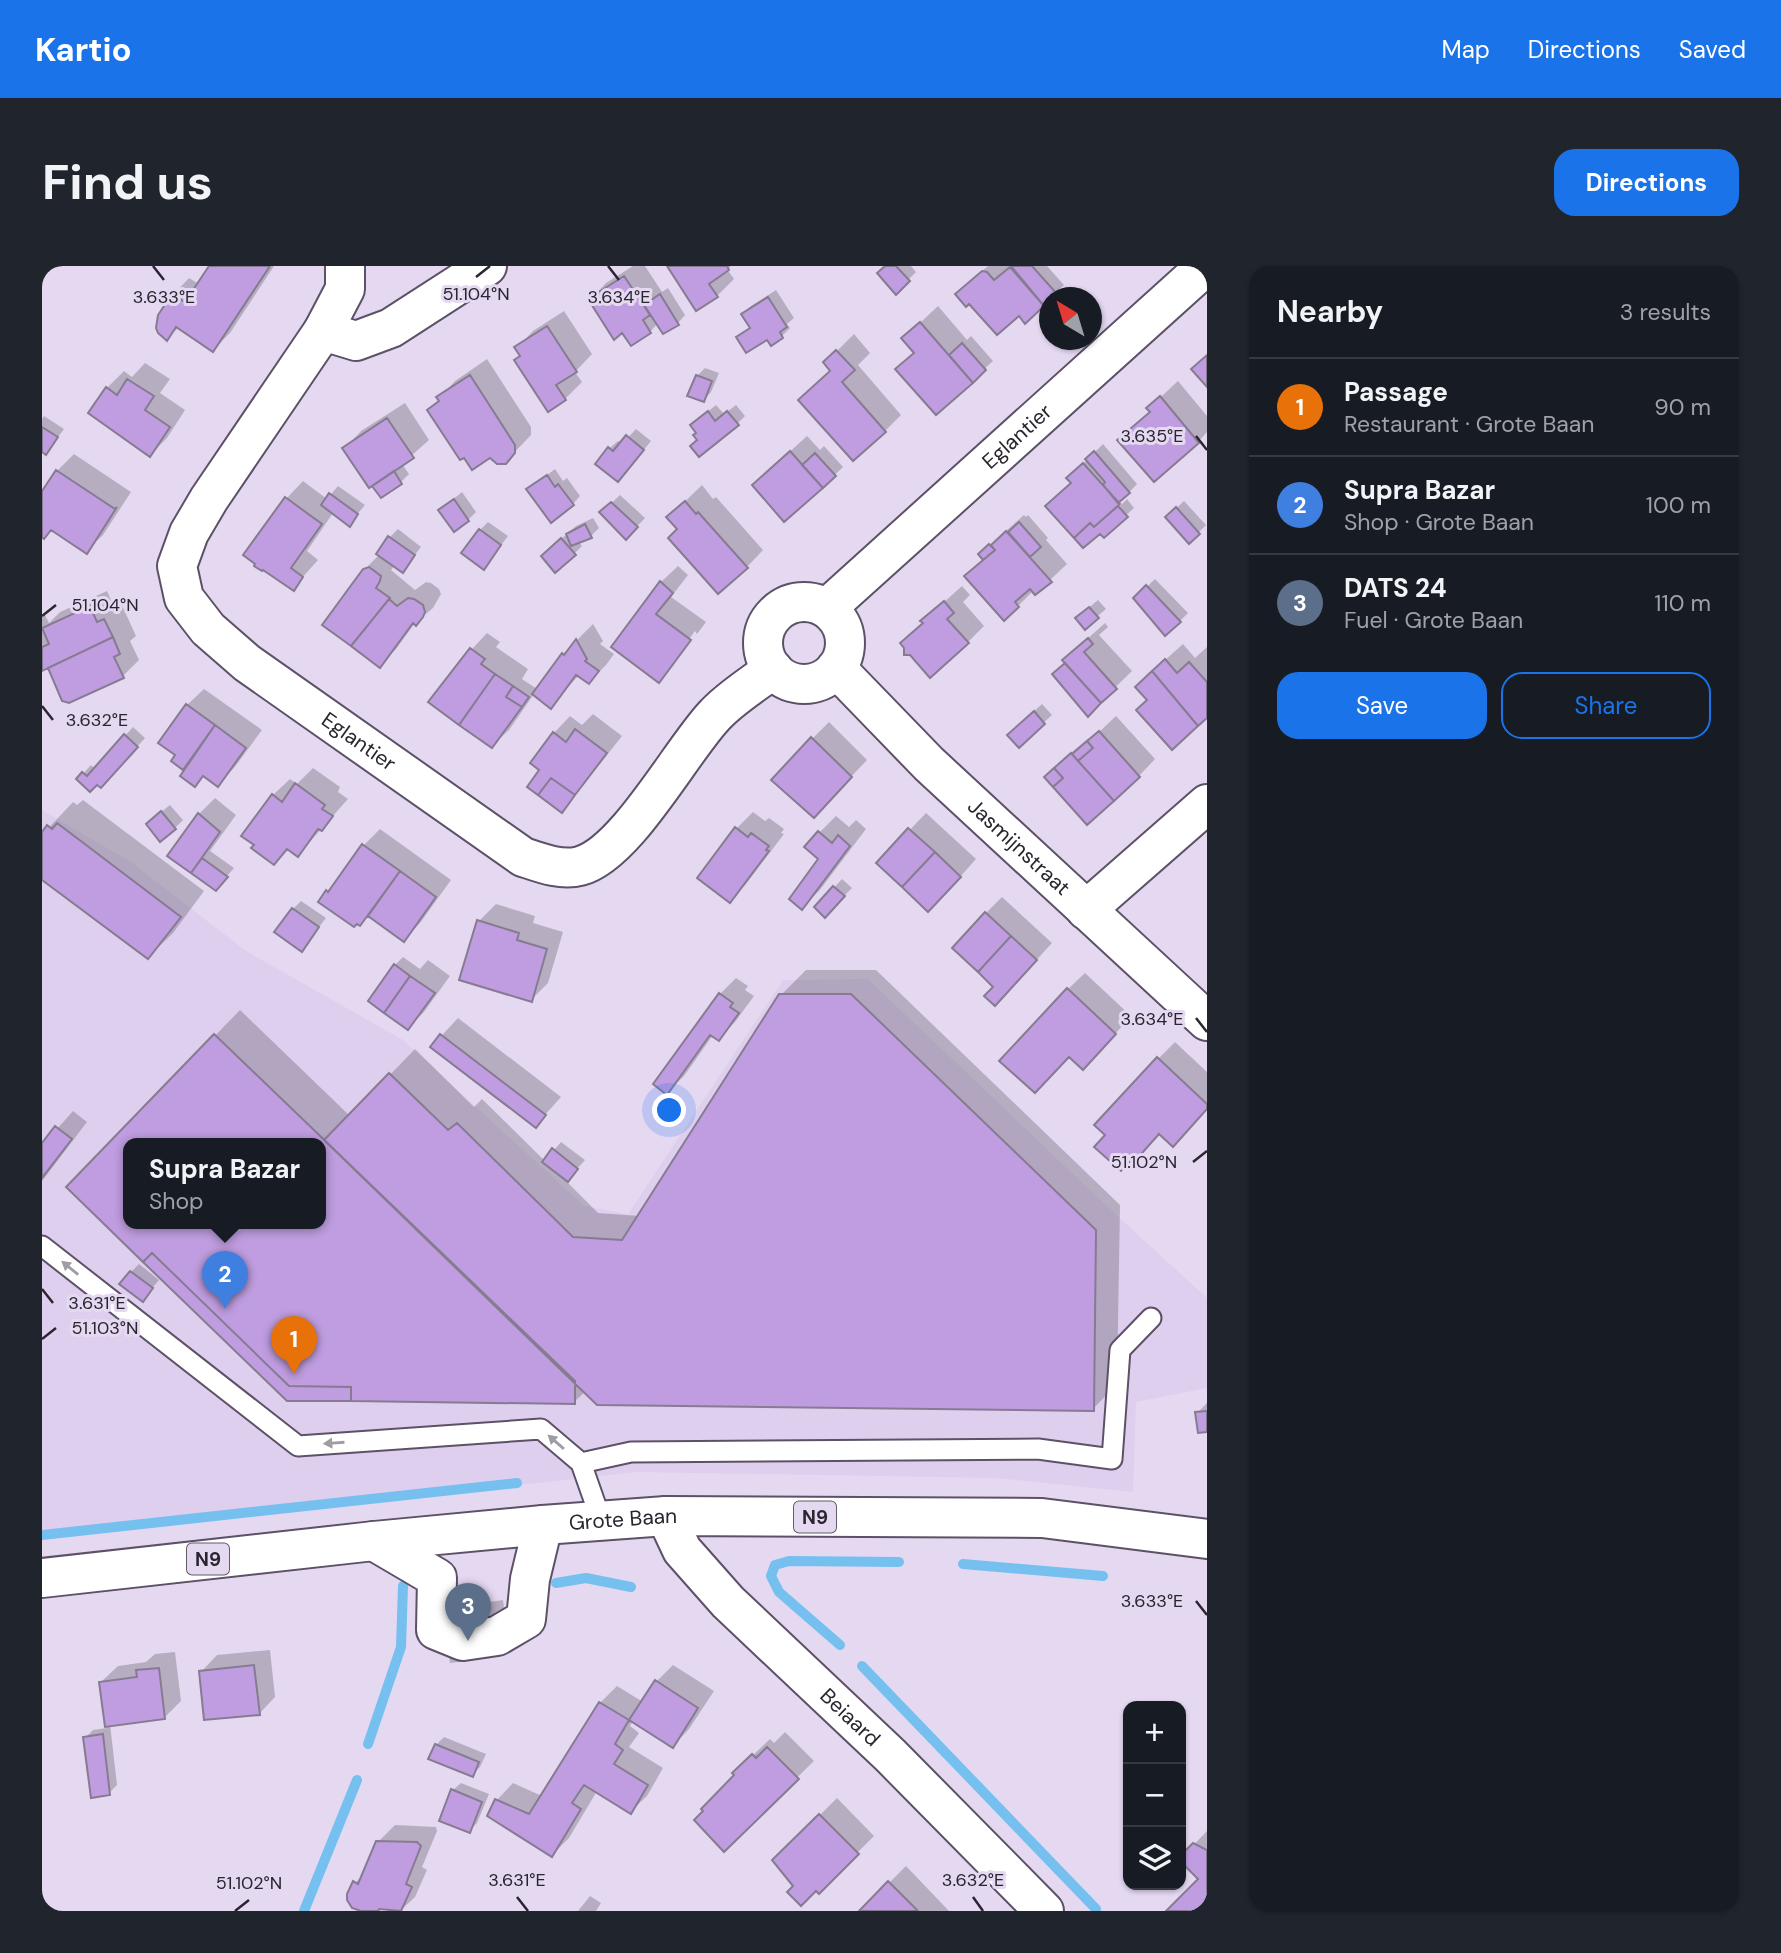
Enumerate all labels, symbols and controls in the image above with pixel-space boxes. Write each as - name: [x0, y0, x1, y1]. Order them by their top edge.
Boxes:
- text: Kartio: [35, 28, 132, 71]
- text: Map: [1442, 34, 1490, 65]
- text: Directions: [1528, 34, 1641, 65]
- text: Saved: [1679, 34, 1746, 65]
- button: Directions: [1554, 149, 1739, 216]
- text: Find us: [42, 150, 213, 214]
- text: 51.104°N: [442, 282, 510, 306]
- text: 3.633°E: [133, 285, 195, 309]
- text: 3.634°E: [588, 285, 650, 309]
- north arrow: [1039, 287, 1102, 350]
- text: Nearby: [1277, 292, 1383, 331]
- text: 3 results: [1620, 297, 1711, 327]
- text: Passage: [1344, 375, 1448, 409]
- text: 1: [1296, 392, 1304, 422]
- text: 90 m: [1654, 392, 1711, 422]
- street label: Eglantier: [976, 398, 1058, 475]
- text: Restaurant · Grote Baan: [1344, 409, 1594, 439]
- text: 3.635°E: [1121, 424, 1183, 448]
- text: Supra Bazar: [1344, 473, 1495, 507]
- text: 2: [1293, 490, 1307, 520]
- text: 100 m: [1646, 490, 1711, 520]
- text: Shop · Grote Baan: [1344, 507, 1534, 537]
- text: DATS 24: [1344, 571, 1447, 605]
- text: 3: [1293, 588, 1307, 618]
- text: 110 m: [1654, 588, 1711, 618]
- text: 51.104°N: [71, 593, 139, 617]
- text: Fuel · Grote Baan: [1344, 605, 1523, 635]
- button: Save: [1277, 672, 1487, 739]
- button: Share: [1501, 672, 1711, 739]
- street label: Eglantier: [316, 706, 402, 778]
- text: 3.632°E: [66, 708, 128, 732]
- street label: Jasmijnstraat: [961, 793, 1076, 902]
- text: 3.634°E: [1121, 1007, 1183, 1031]
- your location: [652, 1093, 686, 1127]
- popup: [123, 1138, 326, 1229]
- text: 51.102°N: [1111, 1150, 1177, 1174]
- text: Supra Bazar: [149, 1152, 300, 1186]
- text: Shop: [149, 1186, 204, 1216]
- pin: 2: [202, 1251, 248, 1309]
- one-way arrow: [61, 1261, 79, 1276]
- text: 3.631°E: [68, 1291, 126, 1315]
- text: 51.103°N: [72, 1316, 138, 1340]
- pin: 1: [271, 1316, 317, 1374]
- one-way arrow: [548, 1435, 565, 1450]
- one-way arrow: [323, 1438, 345, 1449]
- street label: Grote Baan: [568, 1502, 677, 1537]
- road number: N9: [794, 1502, 836, 1532]
- road number: N9: [187, 1544, 229, 1574]
- pin: 3: [445, 1583, 491, 1641]
- text: 3.633°E: [1121, 1589, 1183, 1613]
- street label: Beiaard: [814, 1682, 886, 1753]
- map controls: [1123, 1701, 1186, 1890]
- button: +: [1123, 1701, 1186, 1764]
- button: −: [1123, 1764, 1186, 1827]
- button: layers: [1123, 1827, 1186, 1890]
- text: 3.631°E: [488, 1868, 546, 1892]
- text: 3.632°E: [942, 1868, 1004, 1892]
- text: 51.102°N: [216, 1871, 282, 1895]

